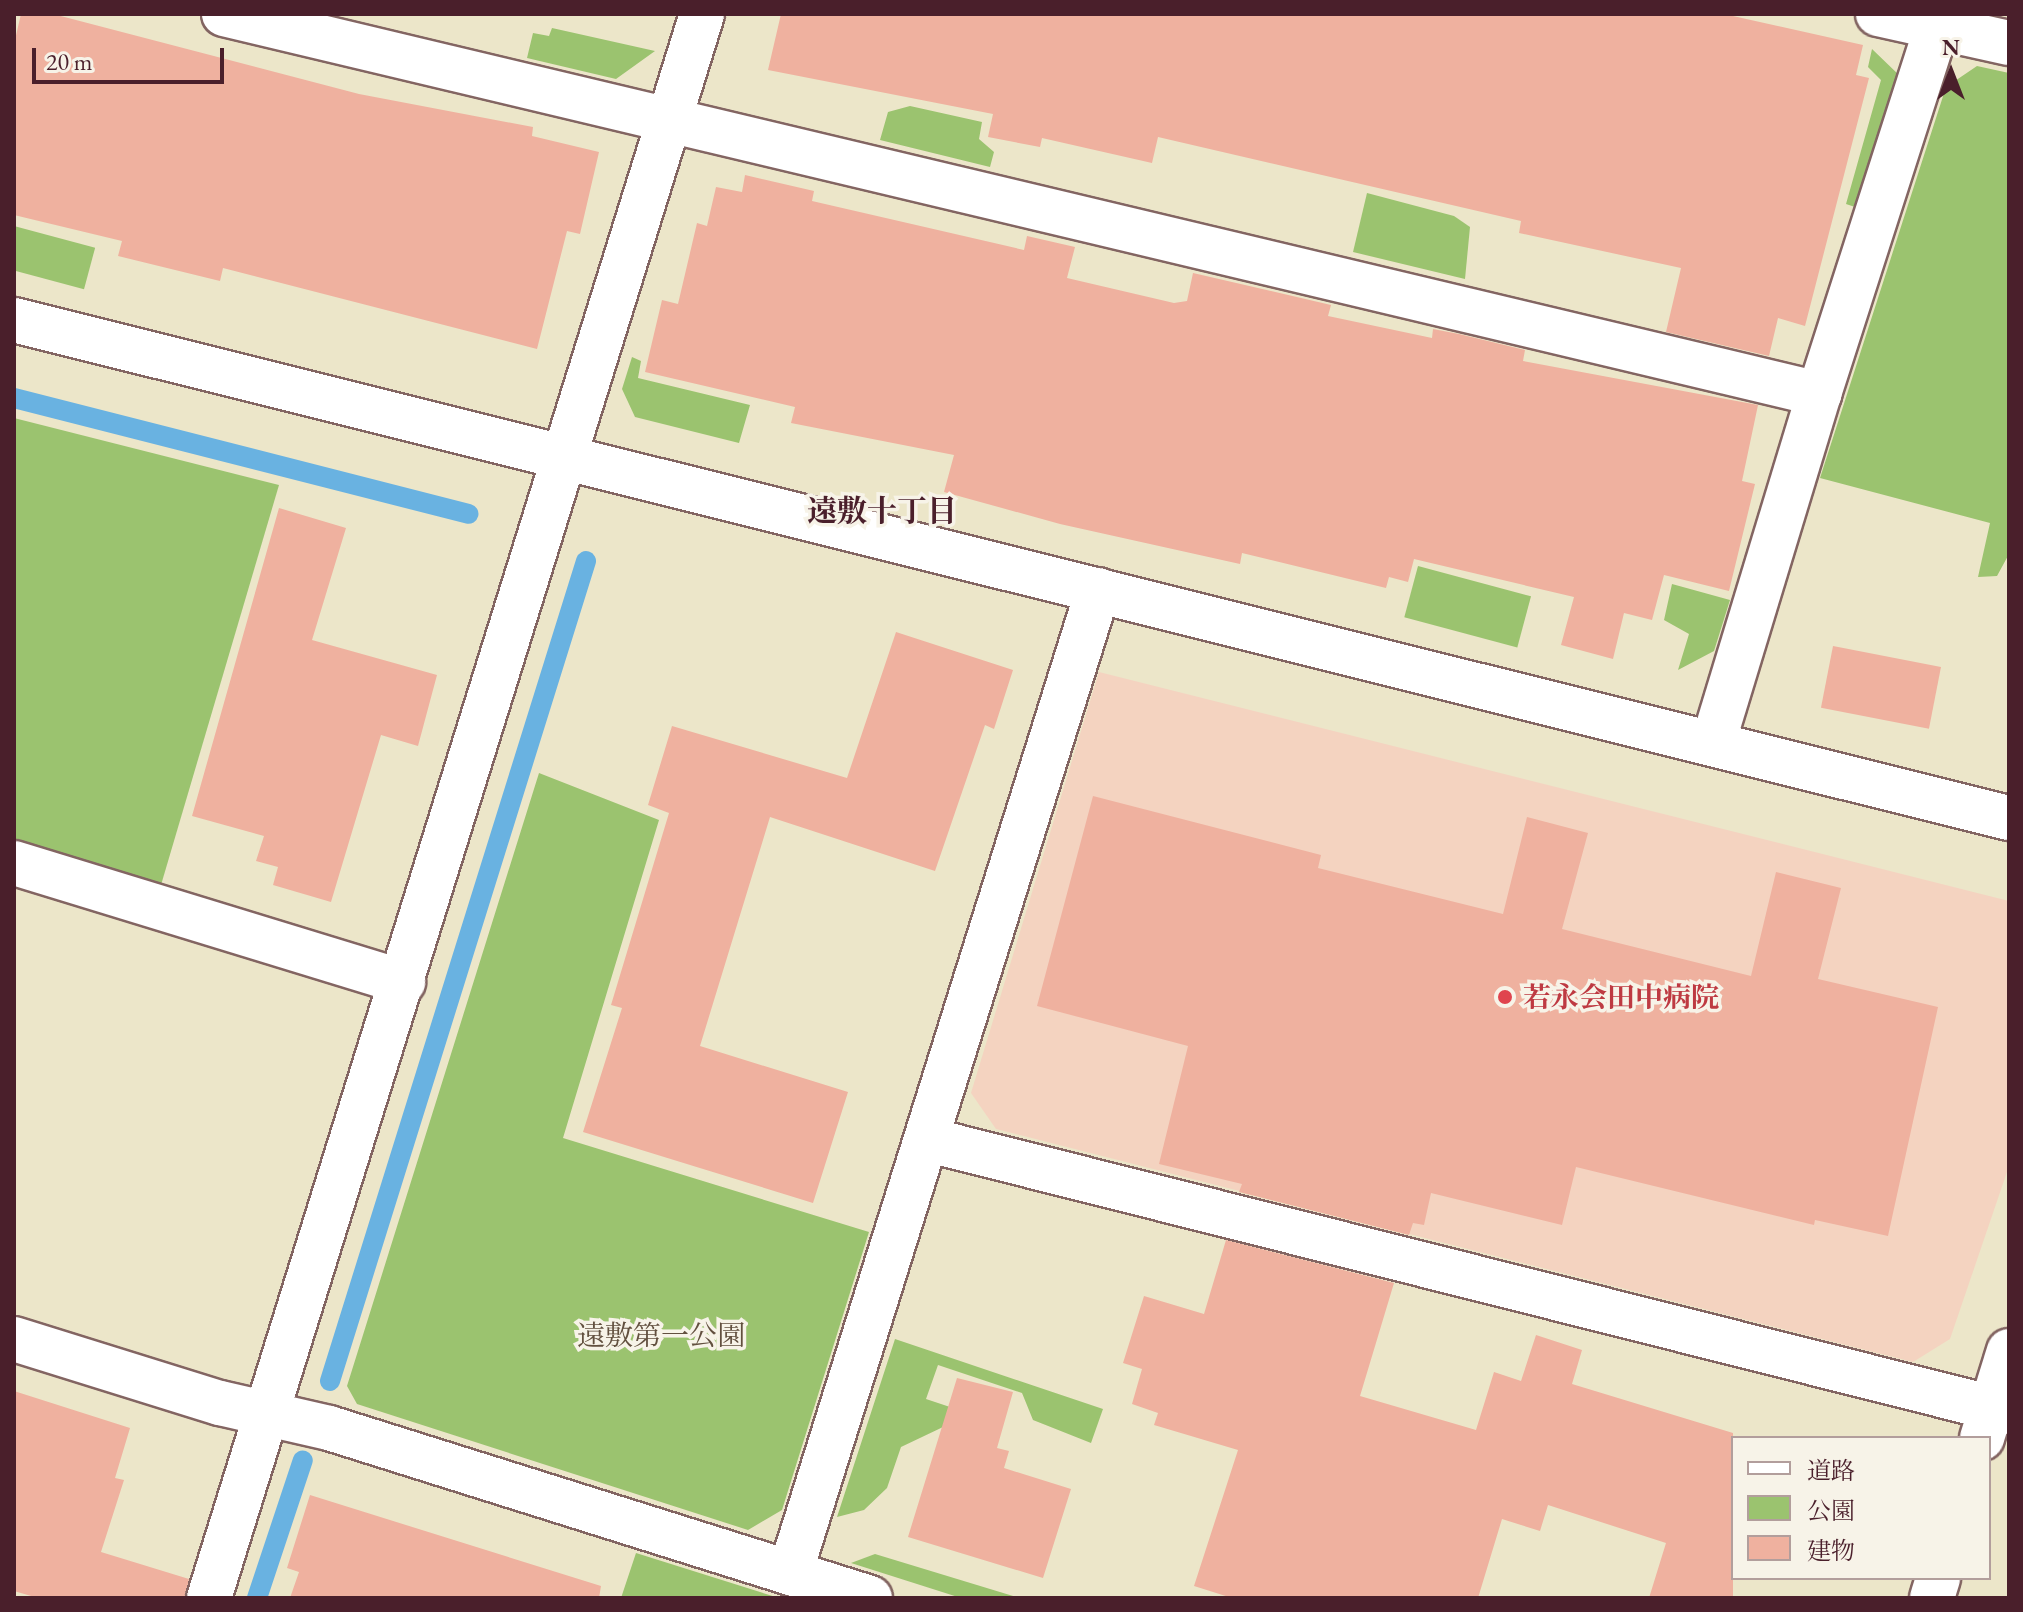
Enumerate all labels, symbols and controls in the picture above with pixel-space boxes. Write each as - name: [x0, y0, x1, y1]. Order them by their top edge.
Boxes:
- scale bar: [36, 32, 228, 82]
- north arrow: [1911, 32, 1991, 112]
- text: N: [1942, 33, 1960, 62]
- text: 20 m: [46, 46, 93, 77]
- district label: 遠敷十丁目: [807, 493, 957, 529]
- place label: 若永会田中病院: [1523, 980, 1719, 1014]
- marker: 若永会田中病院: [1494, 986, 1516, 1008]
- park label: 遠敷第一公園: [577, 1318, 745, 1352]
- legend: [1731, 1436, 1991, 1580]
- text: 道路: [1807, 1455, 1855, 1486]
- text: 公園: [1807, 1495, 1855, 1526]
- text: 建物: [1807, 1535, 1855, 1566]

